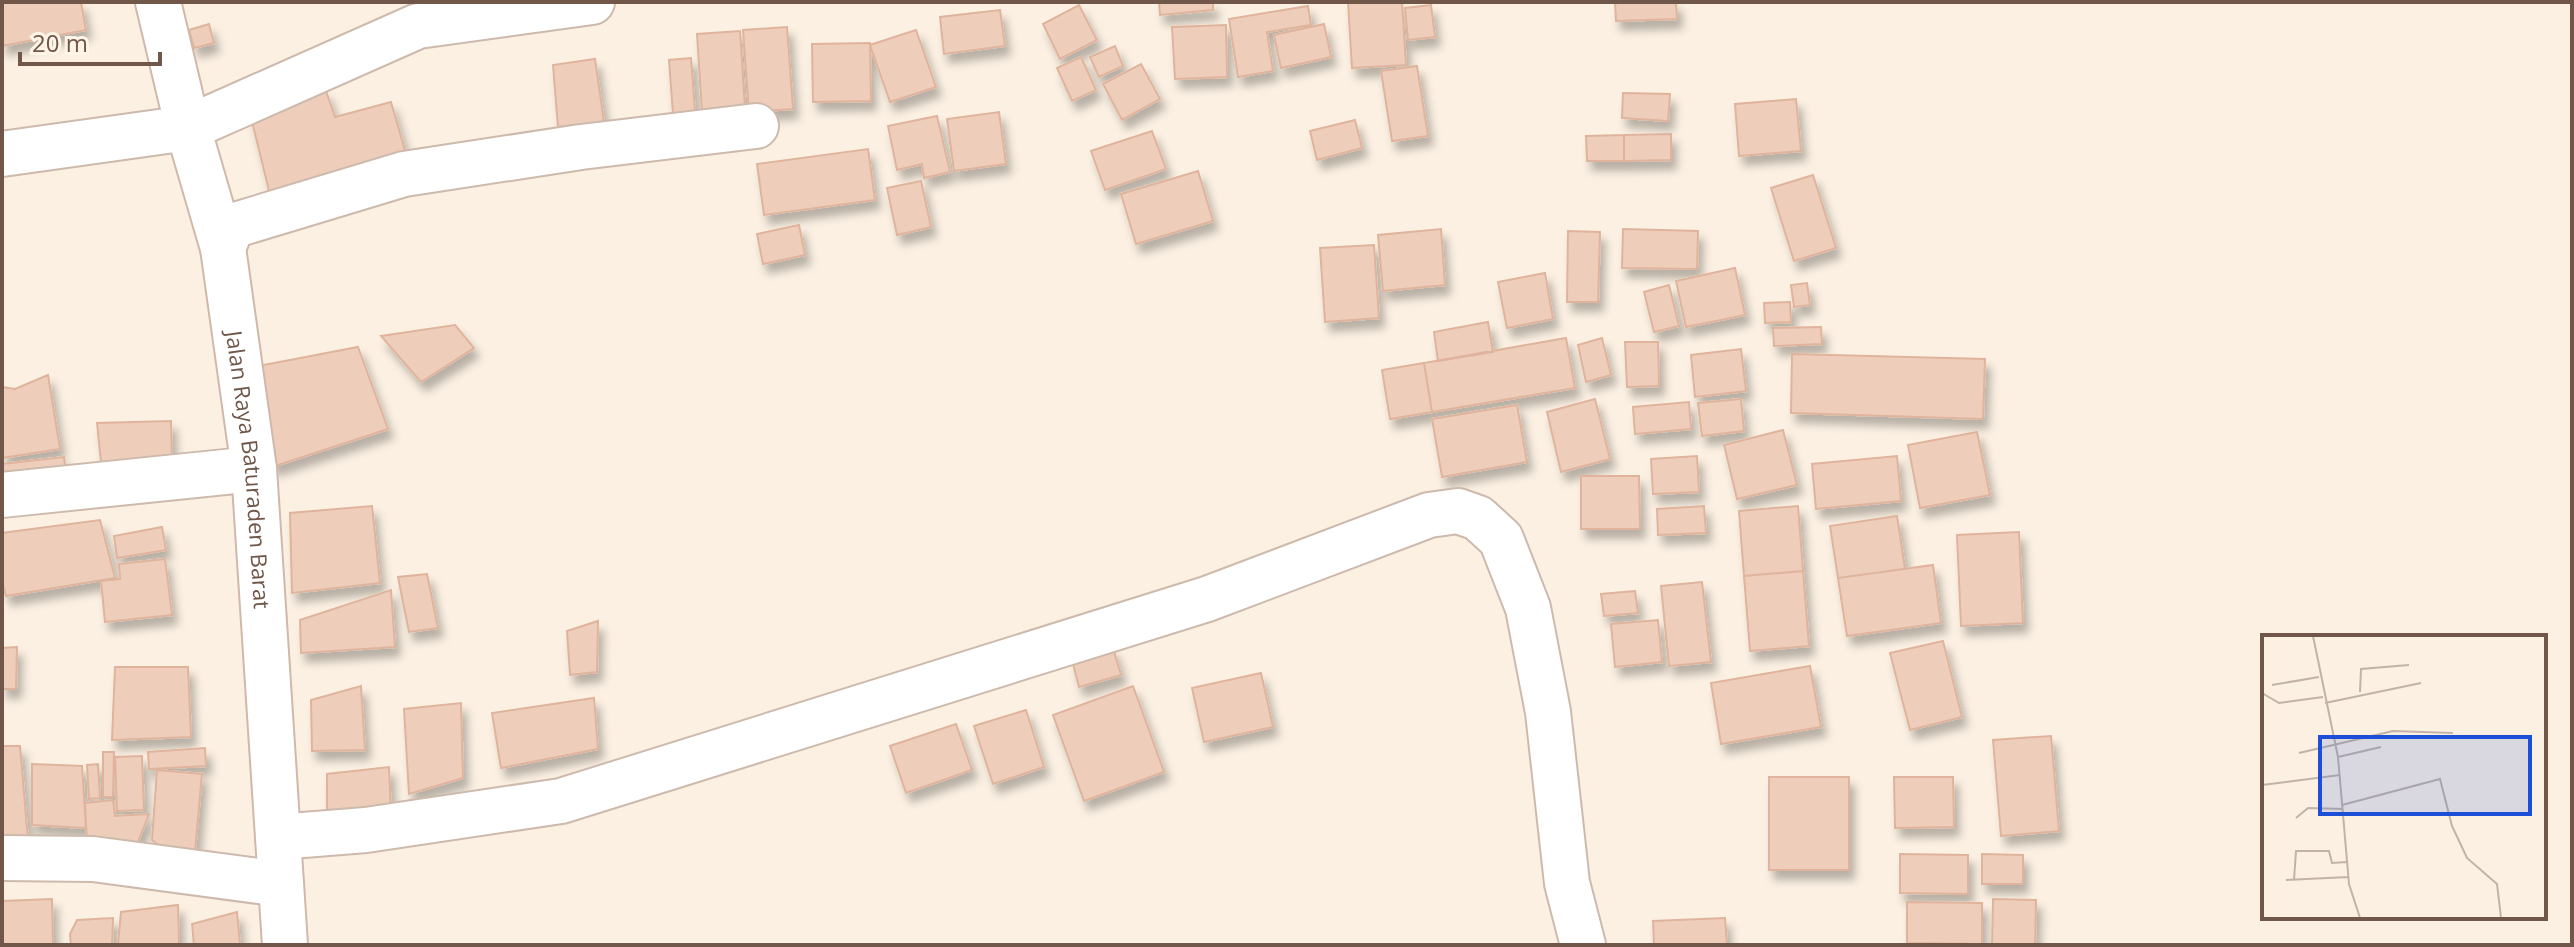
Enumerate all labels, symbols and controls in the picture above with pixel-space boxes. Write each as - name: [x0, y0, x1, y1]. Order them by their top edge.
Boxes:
- scale bar: [20, 16, 160, 66]
- text: 20 m: [32, 26, 88, 59]
- street label: Jalan Raya Baturaden Barat: [219, 327, 278, 610]
- inset map: [2262, 635, 2546, 919]

